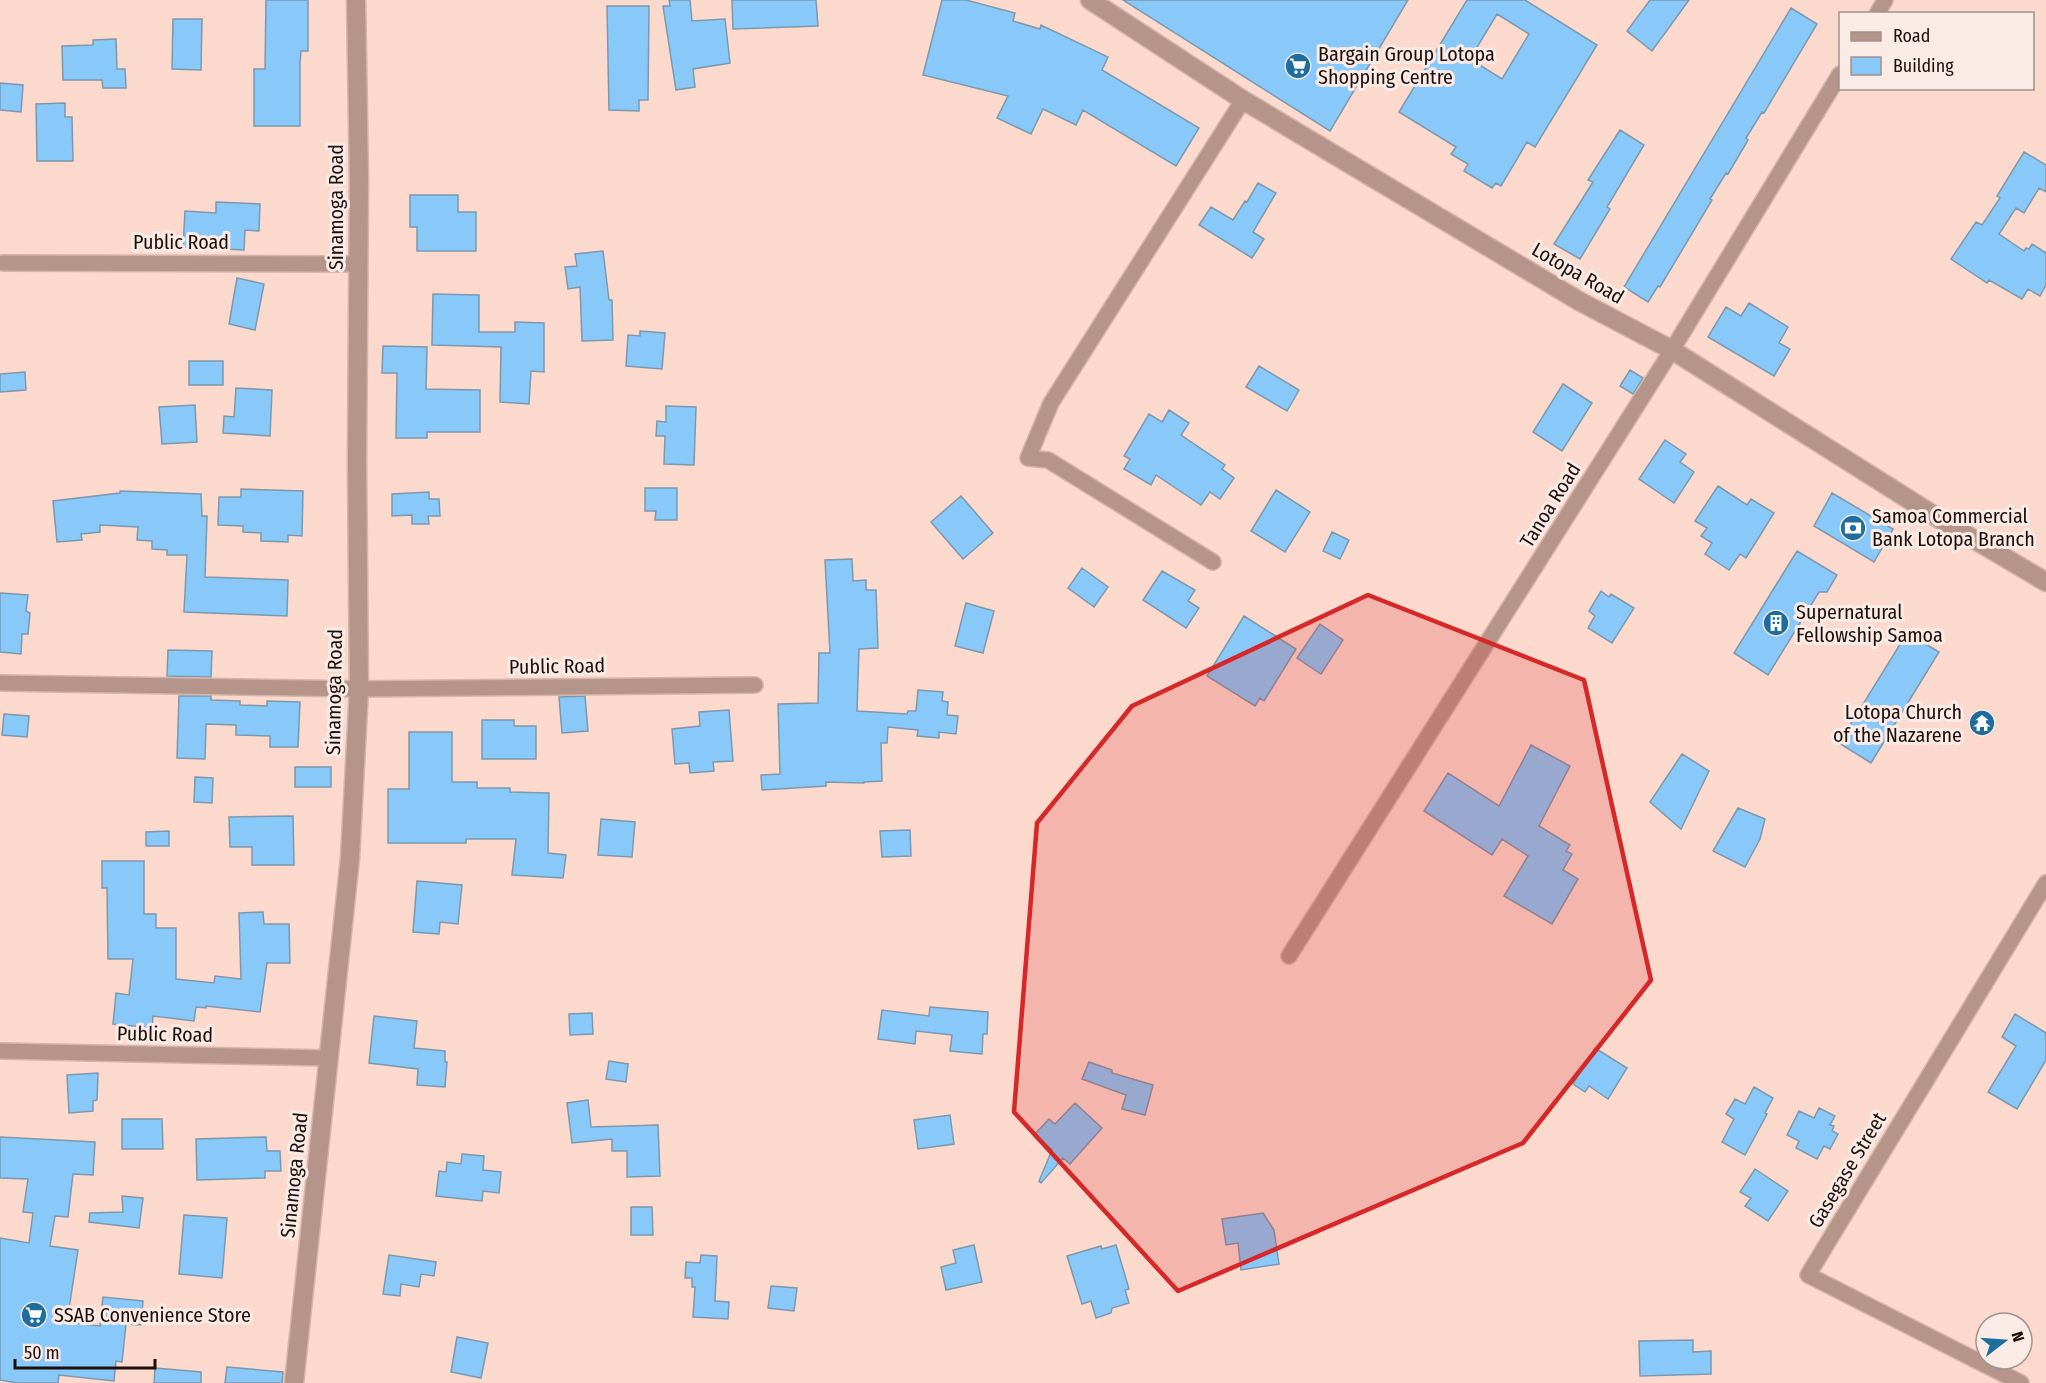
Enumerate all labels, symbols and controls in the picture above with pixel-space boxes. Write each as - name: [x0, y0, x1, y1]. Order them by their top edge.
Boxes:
- legend: [1839, 12, 2034, 90]
- text: Road: [1893, 25, 1930, 47]
- place label: Bargain Group Lotopa Shopping Centre: [1318, 42, 1495, 89]
- supermarket icon: Bargain Group Lotopa Shopping Centre: [1283, 51, 1313, 81]
- text: Building: [1893, 55, 1954, 77]
- street label: Sinamoga Road: [324, 144, 348, 270]
- street label: Public Road: [133, 230, 229, 254]
- street label: Lotopa Road: [1528, 237, 1628, 309]
- street label: Tanoa Road: [1515, 458, 1585, 552]
- place label: Samoa Commercial Bank Lotopa Branch: [1872, 504, 2035, 551]
- bank icon: Samoa Commercial Bank Lotopa Branch: [1838, 513, 1868, 543]
- place label: Supernatural Fellowship Samoa: [1796, 600, 1943, 647]
- building icon: Supernatural Fellowship Samoa: [1761, 608, 1791, 638]
- street label: Sinamoga Road: [321, 629, 347, 755]
- street label: Public Road: [509, 653, 605, 679]
- place label: Lotopa Church of the Nazarene: [1833, 700, 1962, 747]
- temple icon: Lotopa Church of the Nazarene: [1967, 708, 1997, 738]
- street label: Public Road: [117, 1021, 213, 1047]
- street label: Gasegase Street: [1803, 1107, 1891, 1232]
- street label: Sinamoga Road: [275, 1111, 313, 1239]
- supermarket icon: SSAB Convenience Store: [19, 1300, 49, 1330]
- place label: SSAB Convenience Store: [54, 1303, 251, 1327]
- north arrow: [1974, 1311, 2034, 1371]
- text: N: [2007, 1329, 2028, 1344]
- scale bar: [15, 1332, 154, 1370]
- text: 50 m: [24, 1342, 60, 1364]

